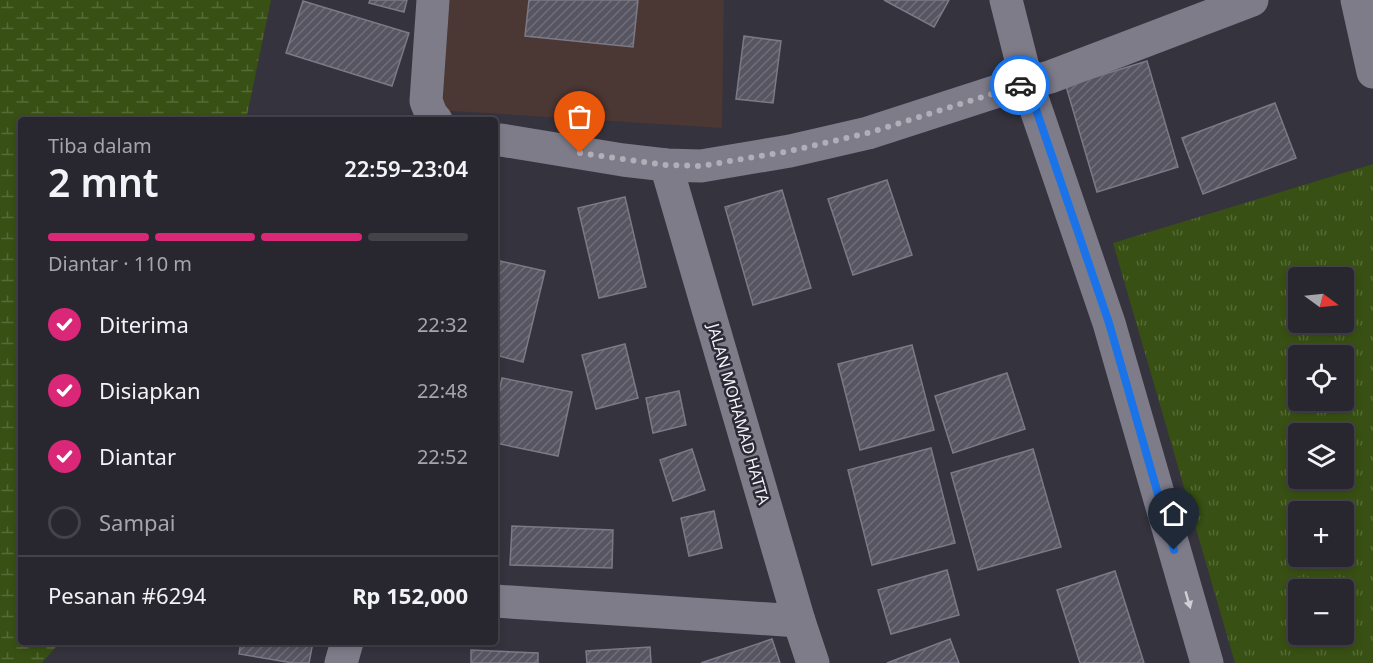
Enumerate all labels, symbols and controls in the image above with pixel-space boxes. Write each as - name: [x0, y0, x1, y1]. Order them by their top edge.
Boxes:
- courier: [990, 55, 1050, 115]
- icon: car: [1004, 69, 1037, 102]
- pin: [554, 91, 605, 153]
- icon: bag: [563, 100, 596, 133]
- text: Tiba dalam: [48, 132, 152, 159]
- text: 22:59–23:04: [344, 153, 468, 183]
- text: 2 mnt: [48, 155, 159, 208]
- text: Diantar · 110 m: [48, 250, 192, 277]
- north arrow: [1288, 267, 1354, 333]
- map controls: [1288, 267, 1354, 645]
- icon: check: [48, 308, 81, 341]
- text: Diterima: [99, 309, 189, 339]
- text: 22:32: [417, 311, 468, 338]
- street label: JALAN MOHAMAD HATTA: [702, 319, 776, 508]
- button: locate: [1288, 345, 1354, 411]
- icon: check: [48, 374, 81, 407]
- text: Disiapkan: [99, 375, 201, 405]
- text: 22:48: [417, 377, 468, 404]
- button: layers: [1288, 423, 1354, 489]
- icon: check: [48, 440, 81, 473]
- text: Diantar: [99, 441, 176, 471]
- text: 22:52: [417, 443, 468, 470]
- pin: [1148, 488, 1199, 550]
- icon: home: [1157, 497, 1190, 530]
- button: +: [1288, 501, 1354, 567]
- text: Sampai: [99, 507, 176, 537]
- button: −: [1288, 579, 1354, 645]
- text: Pesanan #6294: [48, 580, 206, 610]
- text: Rp 152,000: [352, 580, 468, 610]
- one-way arrow: [1184, 591, 1193, 609]

